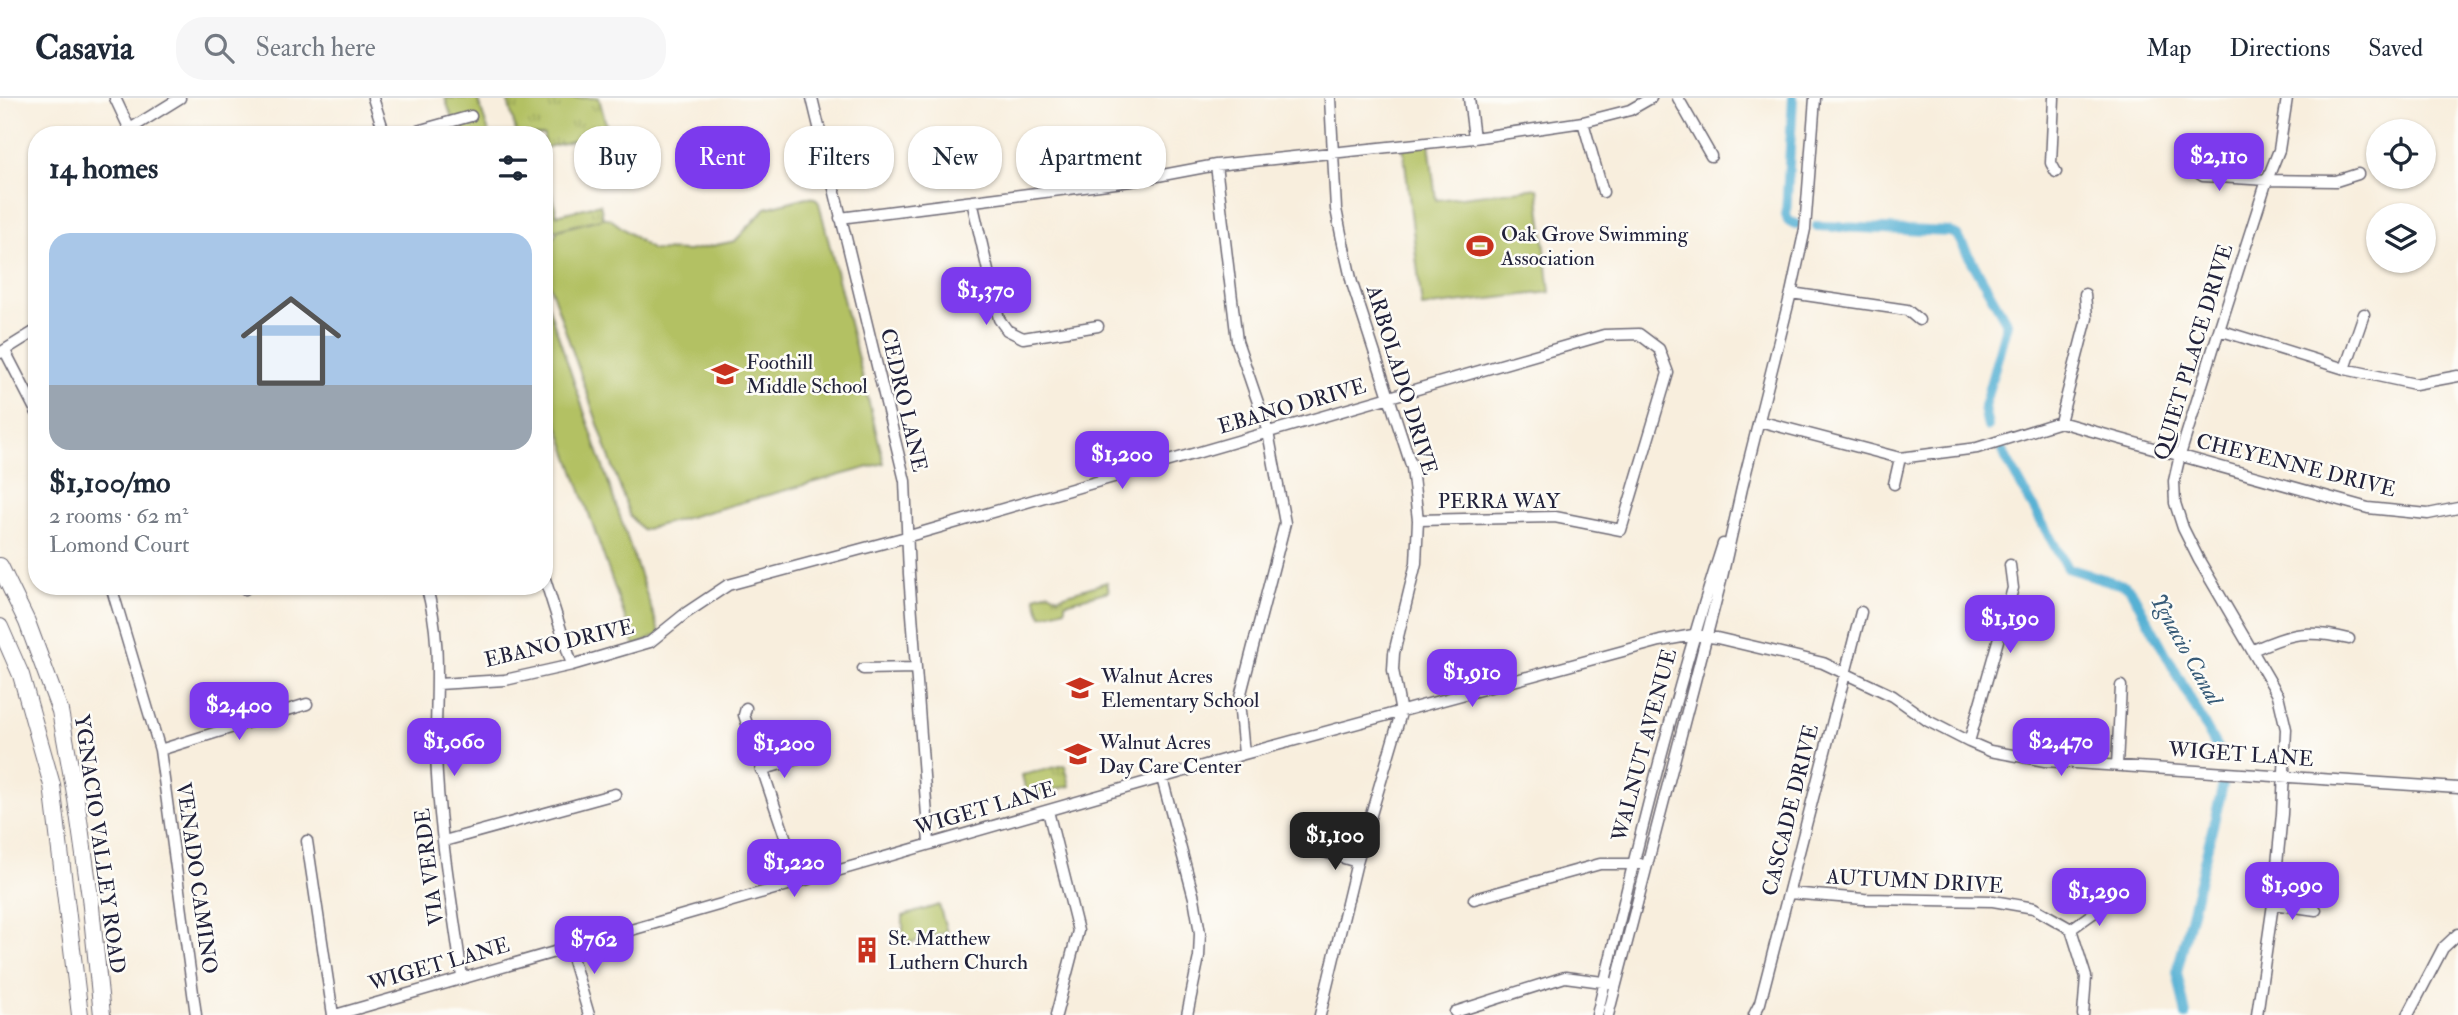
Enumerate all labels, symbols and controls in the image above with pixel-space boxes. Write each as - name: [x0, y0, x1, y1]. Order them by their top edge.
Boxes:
- search box: [176, 17, 666, 80]
- text: Casavia: [35, 28, 134, 69]
- icon: search: [200, 29, 238, 67]
- text: Search here: [256, 32, 376, 64]
- text: Map: [2146, 33, 2191, 64]
- text: Directions: [2229, 33, 2330, 64]
- text: Saved: [2368, 33, 2423, 64]
- map controls: [2366, 119, 2436, 273]
- button: locate: [2366, 119, 2436, 189]
- chip: Buy: [574, 126, 661, 189]
- chip: Rent: [675, 126, 770, 189]
- chip: Filters: [784, 126, 894, 189]
- chip: New: [908, 126, 1002, 189]
- chip: Apartment: [1016, 126, 1166, 189]
- pin: $2,110: [2162, 134, 2276, 193]
- text: $2,110: [2190, 141, 2248, 170]
- icon: filters: [494, 149, 532, 187]
- text: 14 homes: [49, 150, 158, 187]
- button: layers: [2366, 203, 2436, 273]
- place label: Oak Grove Swimming Association: [1500, 221, 1689, 272]
- sports icon: Oak Grove Swimming Association: [1465, 231, 1495, 261]
- street label: QUIET PLACE DRIVE: [2148, 241, 2239, 464]
- pin: $1,370: [929, 268, 1043, 327]
- text: $1,370: [957, 275, 1015, 304]
- icon: home: [228, 278, 354, 404]
- street label: ARBOLADO DRIVE: [1360, 281, 1443, 478]
- street label: CEDRO LANE: [874, 326, 933, 474]
- place label: Foothill Middle School: [746, 349, 868, 400]
- school or university icon: Foothill Middle School: [710, 359, 740, 389]
- street label: EBANO DRIVE: [1215, 372, 1369, 440]
- street label: CHEYENNE DRIVE: [2193, 428, 2399, 503]
- pin: $1,200: [1065, 432, 1179, 491]
- text: $1,200: [1091, 439, 1153, 468]
- text: $1,100/mo: [49, 464, 171, 501]
- street label: PERRA WAY: [1438, 488, 1561, 515]
- text: 2 rooms · 62 m²: [49, 501, 188, 530]
- text: Lomond Court: [49, 530, 189, 559]
- water label: Ygnacio Canal: [2144, 588, 2230, 712]
- pin: $1,190: [1953, 596, 2067, 655]
- text: $1,190: [1981, 603, 2039, 632]
- street label: EBANO DRIVE: [482, 613, 636, 674]
- street label: WALNUT AVENUE: [1605, 646, 1683, 846]
- pin: $1,910: [1415, 650, 1529, 709]
- text: $1,910: [1443, 657, 1501, 686]
- place label: Walnut Acres Elementary School: [1100, 663, 1260, 714]
- school or university icon: Walnut Acres Elementary School: [1065, 673, 1095, 703]
- pin: $2,400: [182, 682, 296, 742]
- text: $2,400: [206, 690, 272, 719]
- street label: YGNACIO VALLEY ROAD: [68, 713, 131, 975]
- pin: $1,060: [397, 718, 511, 778]
- pin: $2,470: [2004, 718, 2118, 778]
- pin: $1,200: [727, 720, 841, 780]
- street label: CASCADE DRIVE: [1756, 722, 1825, 899]
- text: $1,060: [423, 726, 485, 755]
- text: $2,470: [2029, 726, 2093, 755]
- text: $1,200: [753, 728, 815, 757]
- place label: Walnut Acres Day Care Center: [1098, 729, 1242, 780]
- street label: WIGET LANE: [2167, 736, 2314, 773]
- school or university icon: Walnut Acres Day Care Center: [1063, 739, 1093, 769]
- street label: WIGET LANE: [911, 775, 1059, 842]
- street label: VENADO CAMINO: [170, 780, 223, 976]
- street label: VIA VERDE: [409, 807, 450, 927]
- pin: $1,100: [1278, 812, 1392, 872]
- text: $1,100: [1306, 820, 1364, 849]
- pin: $1,220: [737, 840, 851, 899]
- text: $1,220: [763, 847, 825, 876]
- pin: $1,090: [2235, 862, 2349, 922]
- street label: AUTUMN DRIVE: [1825, 863, 2004, 900]
- pin: $1,290: [2042, 868, 2156, 928]
- text: $1,090: [2261, 870, 2323, 899]
- text: $1,290: [2068, 876, 2130, 905]
- pin: $762: [553, 916, 635, 976]
- text: $762: [571, 924, 617, 953]
- place label: St. Matthew Luthern Church: [888, 925, 1028, 976]
- street label: WIGET LANE: [365, 931, 513, 998]
- building icon: St. Matthew Luthern Church: [852, 935, 882, 965]

